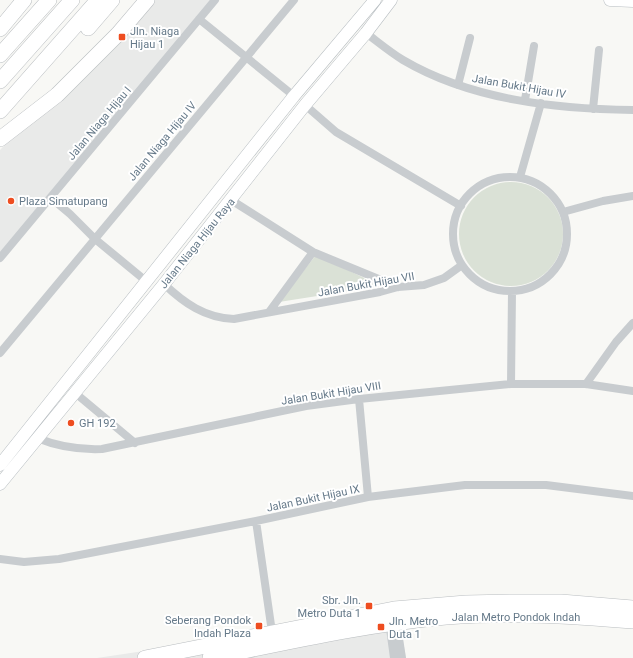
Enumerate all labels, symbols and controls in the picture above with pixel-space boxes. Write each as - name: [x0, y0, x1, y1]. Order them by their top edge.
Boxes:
- place label: Jln. Niaga Hijau 1: [130, 25, 179, 51]
- marker: Jln. Niaga Hijau 1: [117, 32, 127, 42]
- street label: Jalan Bukit Hijau IV: [471, 72, 567, 101]
- street label: Jalan Niaga Hijau I: [65, 84, 134, 163]
- street label: Jalan Niaga Hijau IV: [126, 99, 199, 183]
- place label: Plaza Simatupang: [19, 195, 108, 208]
- street label: Jalan Niaga Hijau Raya: [157, 195, 238, 291]
- marker: Plaza Simatupang: [6, 196, 16, 206]
- street label: Jalan Bukit Hijau VII: [317, 270, 415, 299]
- street label: Jalan Bukit Hijau VIII: [280, 379, 382, 408]
- place label: GH 192: [79, 417, 116, 430]
- marker: GH 192: [66, 418, 76, 428]
- street label: Jalan Bukit Hijau IX: [265, 482, 361, 515]
- place label: Sbr. Jln. Metro Duta 1: [298, 594, 361, 620]
- marker: Sbr. Jln. Metro Duta 1: [364, 601, 374, 611]
- street label: Jalan Metro Pondok Indah: [452, 611, 580, 624]
- place label: Seberang Pondok Indah Plaza: [165, 614, 251, 640]
- place label: Jln. Metro Duta 1: [389, 615, 438, 641]
- marker: Seberang Pondok Indah Plaza: [254, 621, 264, 631]
- marker: Jln. Metro Duta 1: [376, 622, 386, 632]

